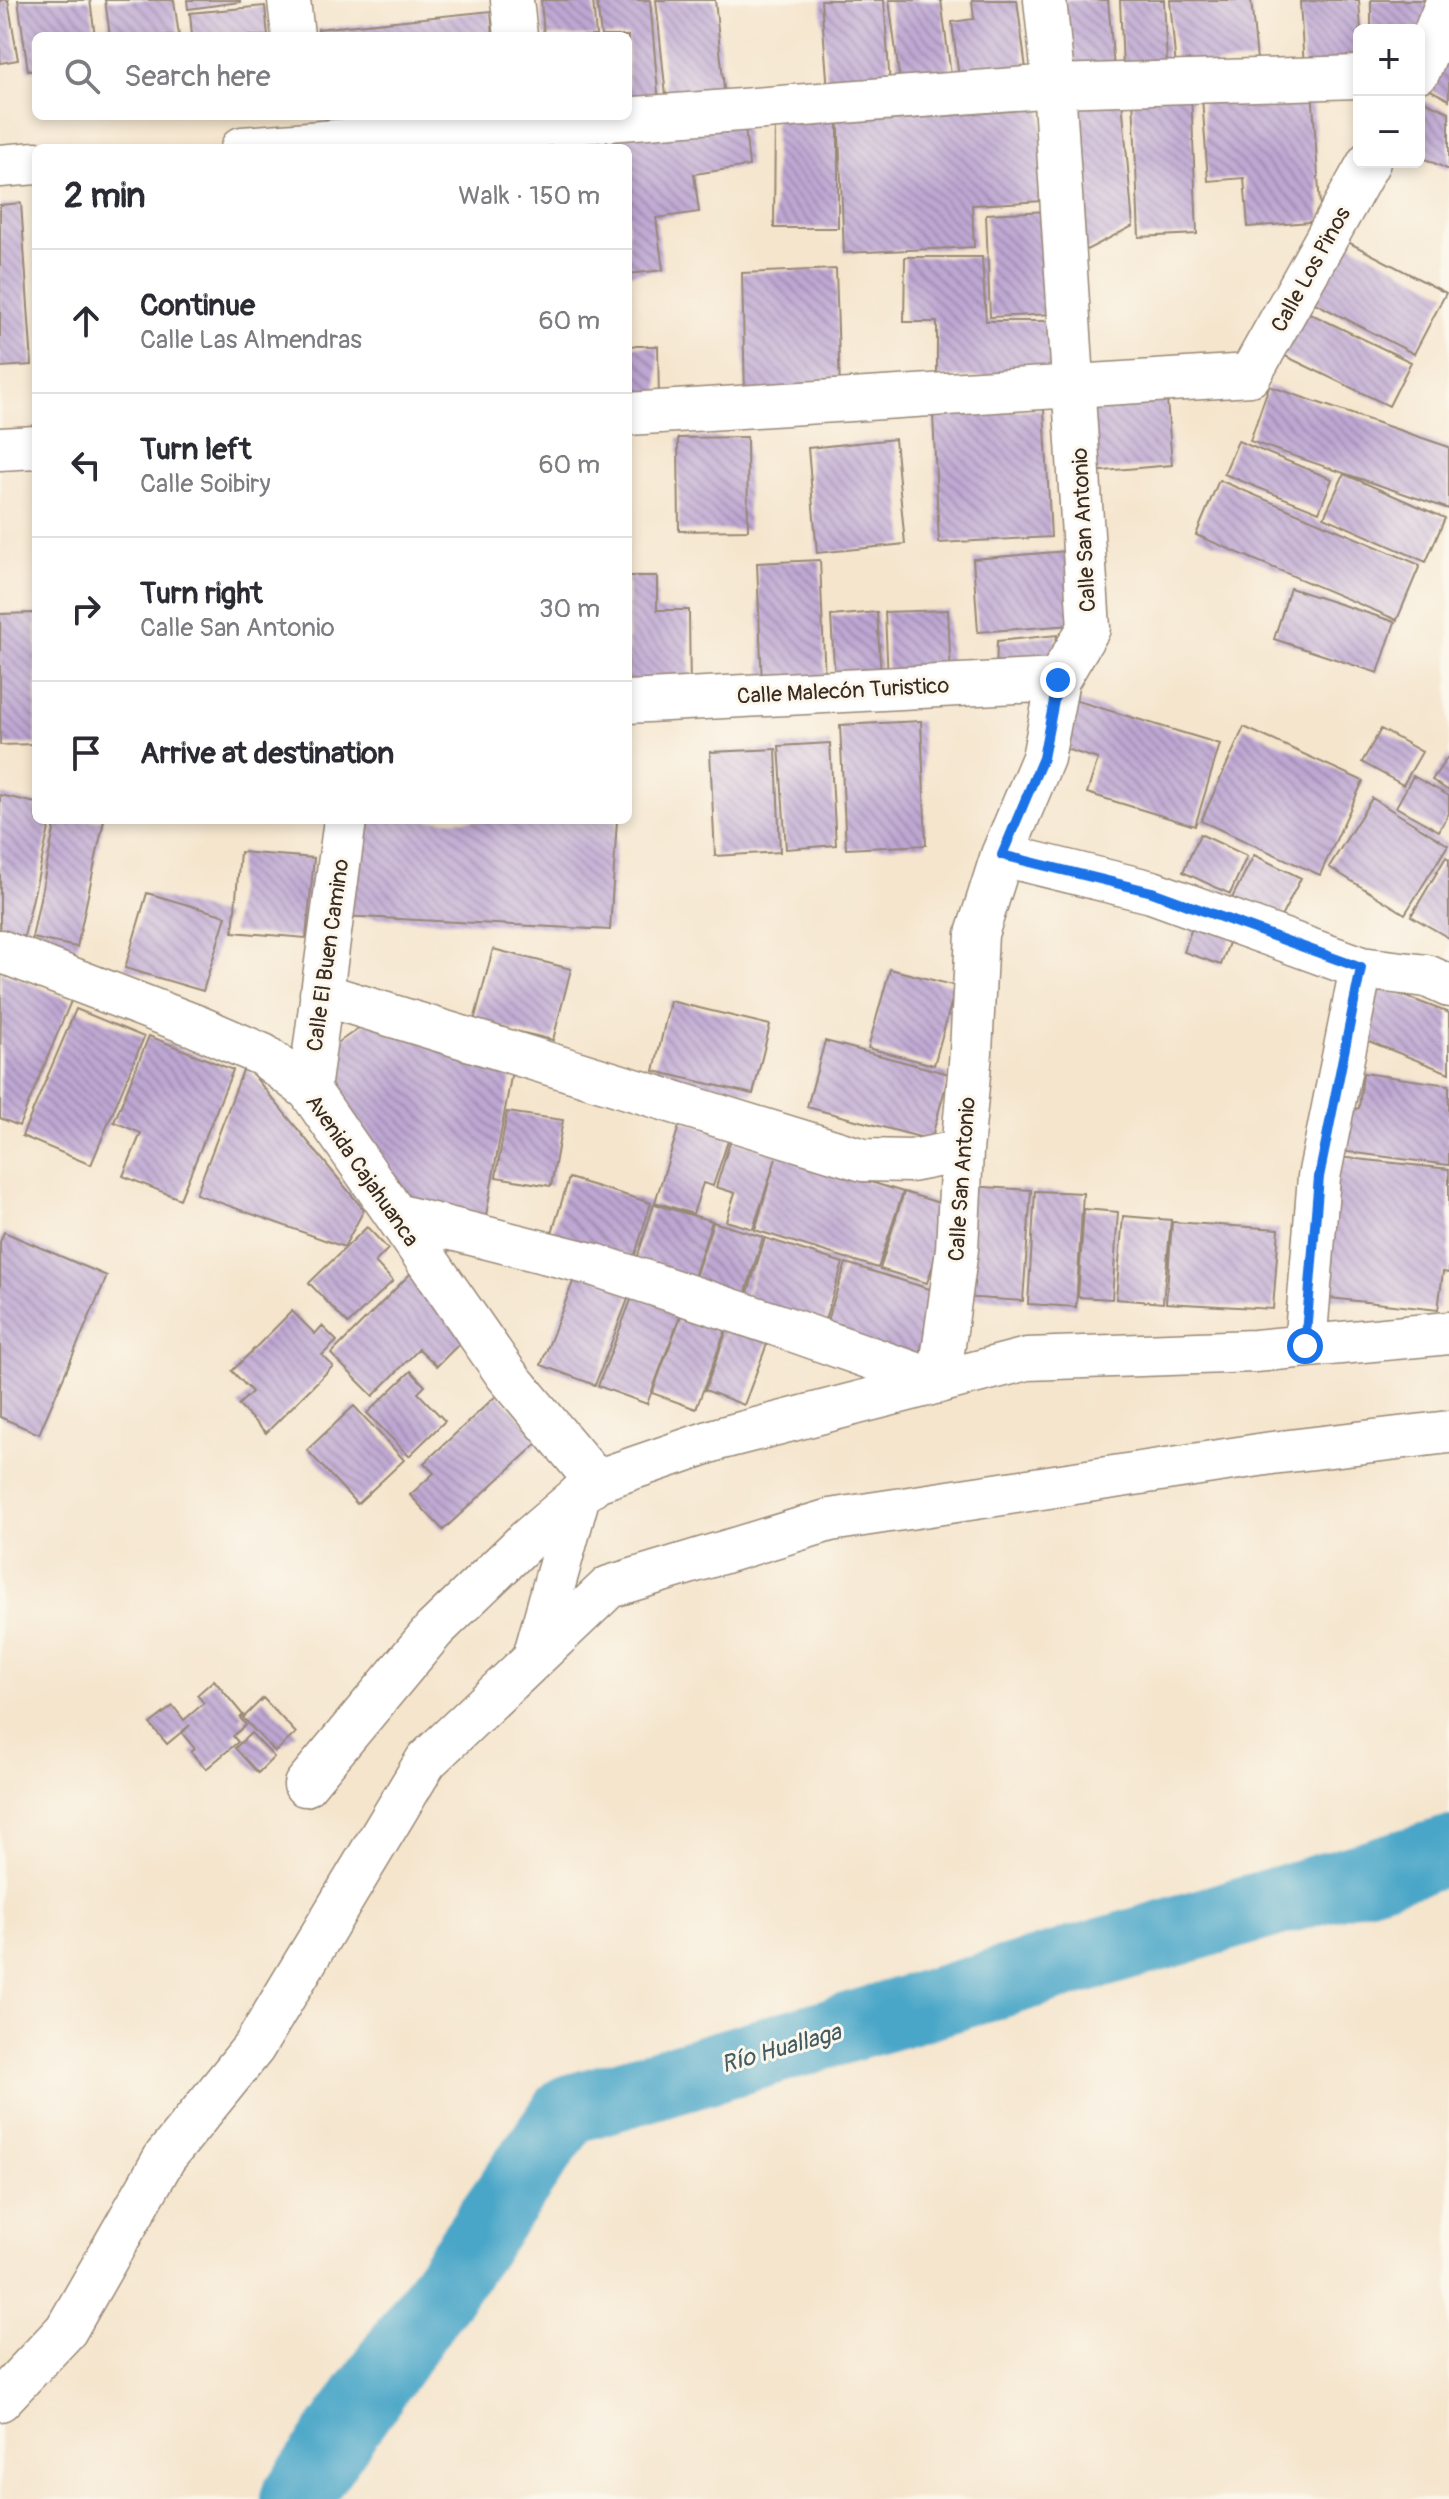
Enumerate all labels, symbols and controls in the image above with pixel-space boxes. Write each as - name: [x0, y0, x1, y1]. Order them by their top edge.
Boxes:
- map controls: [1353, 24, 1425, 168]
- button: +: [1353, 24, 1425, 96]
- search box: [32, 32, 632, 120]
- icon: search: [60, 54, 104, 98]
- text: Search here: [124, 58, 271, 95]
- button: −: [1353, 96, 1425, 168]
- text: 2 min: [64, 175, 146, 218]
- text: Walk · 150 m: [458, 180, 600, 212]
- street label: Calle Los Pinos: [1265, 202, 1357, 337]
- text: Continue: [140, 287, 255, 324]
- icon: ahead: [64, 299, 108, 343]
- text: 60 m: [538, 305, 600, 337]
- text: Calle Las Almendras: [140, 324, 362, 356]
- text: Turn left: [140, 431, 251, 468]
- icon: left: [64, 443, 108, 487]
- street label: Calle San Antonio: [1066, 447, 1102, 613]
- text: 60 m: [538, 449, 600, 481]
- text: Calle Soibiry: [140, 468, 271, 500]
- text: Turn right: [140, 575, 263, 612]
- icon: right: [64, 587, 108, 631]
- text: 30 m: [539, 593, 600, 625]
- text: Calle San Antonio: [140, 612, 335, 644]
- route end: [1040, 662, 1076, 698]
- street label: Calle Malecón Turistico: [736, 671, 950, 711]
- icon: arrive: [64, 731, 108, 775]
- text: Arrive at destination: [140, 735, 394, 772]
- street label: Calle El Buen Camino: [301, 857, 355, 1053]
- street label: Avenida Cajahuanca: [299, 1089, 425, 1252]
- street label: Calle San Antonio: [942, 1096, 982, 1262]
- route start: [1287, 1328, 1323, 1364]
- water label: Río Huallaga: [718, 2017, 846, 2079]

